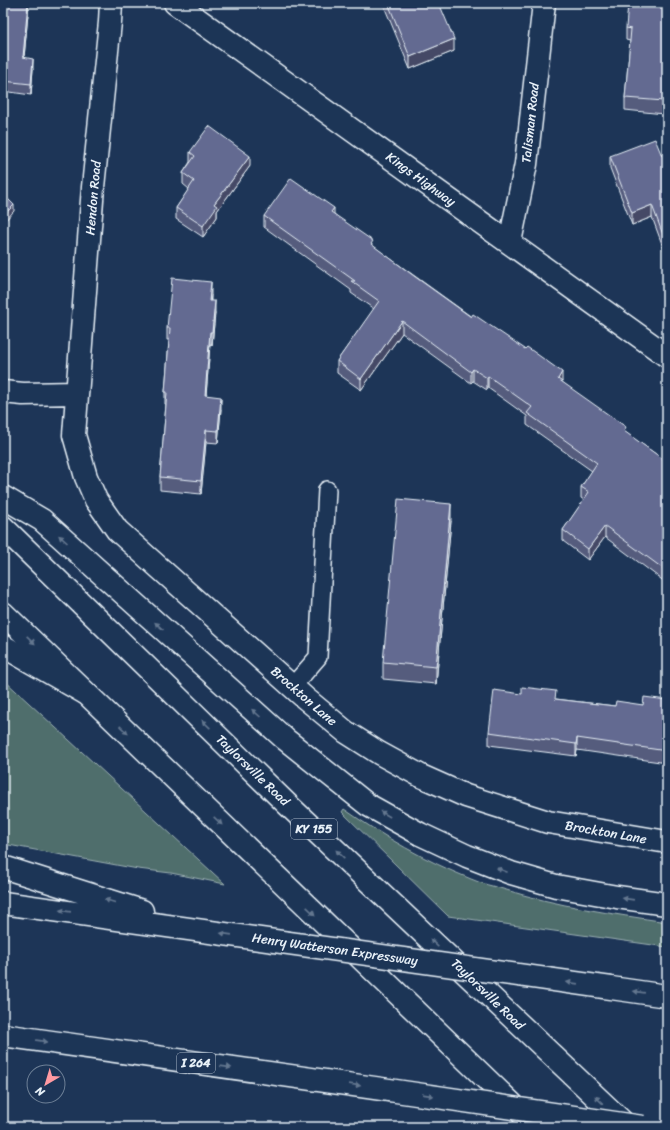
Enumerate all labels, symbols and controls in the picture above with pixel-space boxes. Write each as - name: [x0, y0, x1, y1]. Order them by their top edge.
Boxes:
- street label: Talisman Road: [514, 81, 546, 164]
- street label: Kings Highway: [381, 146, 461, 213]
- street label: Hendon Road: [78, 159, 108, 236]
- one-way arrow: [58, 534, 68, 543]
- one-way arrow: [154, 621, 165, 630]
- one-way arrow: [26, 635, 36, 645]
- street label: Brockton Lane: [265, 660, 343, 732]
- one-way arrow: [251, 708, 261, 717]
- one-way arrow: [201, 719, 211, 729]
- one-way arrow: [119, 726, 129, 735]
- street label: Taylorsville Road: [211, 728, 296, 812]
- one-way arrow: [379, 810, 391, 817]
- street label: Brockton Lane: [563, 814, 649, 851]
- one-way arrow: [213, 816, 223, 825]
- road number: KY 155: [291, 819, 337, 839]
- one-way arrow: [335, 849, 345, 858]
- one-way arrow: [495, 866, 507, 872]
- one-way arrow: [622, 896, 634, 902]
- one-way arrow: [103, 898, 115, 904]
- one-way arrow: [306, 906, 316, 916]
- one-way arrow: [59, 908, 71, 914]
- street label: Henry Watterson Expressway: [251, 926, 420, 972]
- one-way arrow: [220, 931, 232, 937]
- one-way arrow: [429, 938, 439, 948]
- street label: Taylorsville Road: [446, 952, 531, 1036]
- one-way arrow: [566, 979, 578, 986]
- one-way arrow: [633, 989, 645, 995]
- one-way arrow: [36, 1038, 48, 1044]
- road number: I 264: [177, 1053, 215, 1073]
- north arrow: [26, 1064, 66, 1104]
- one-way arrow: [220, 1064, 232, 1070]
- text: N: [31, 1081, 50, 1102]
- one-way arrow: [348, 1082, 361, 1088]
- one-way arrow: [422, 1092, 434, 1098]
- one-way arrow: [594, 1095, 604, 1105]

